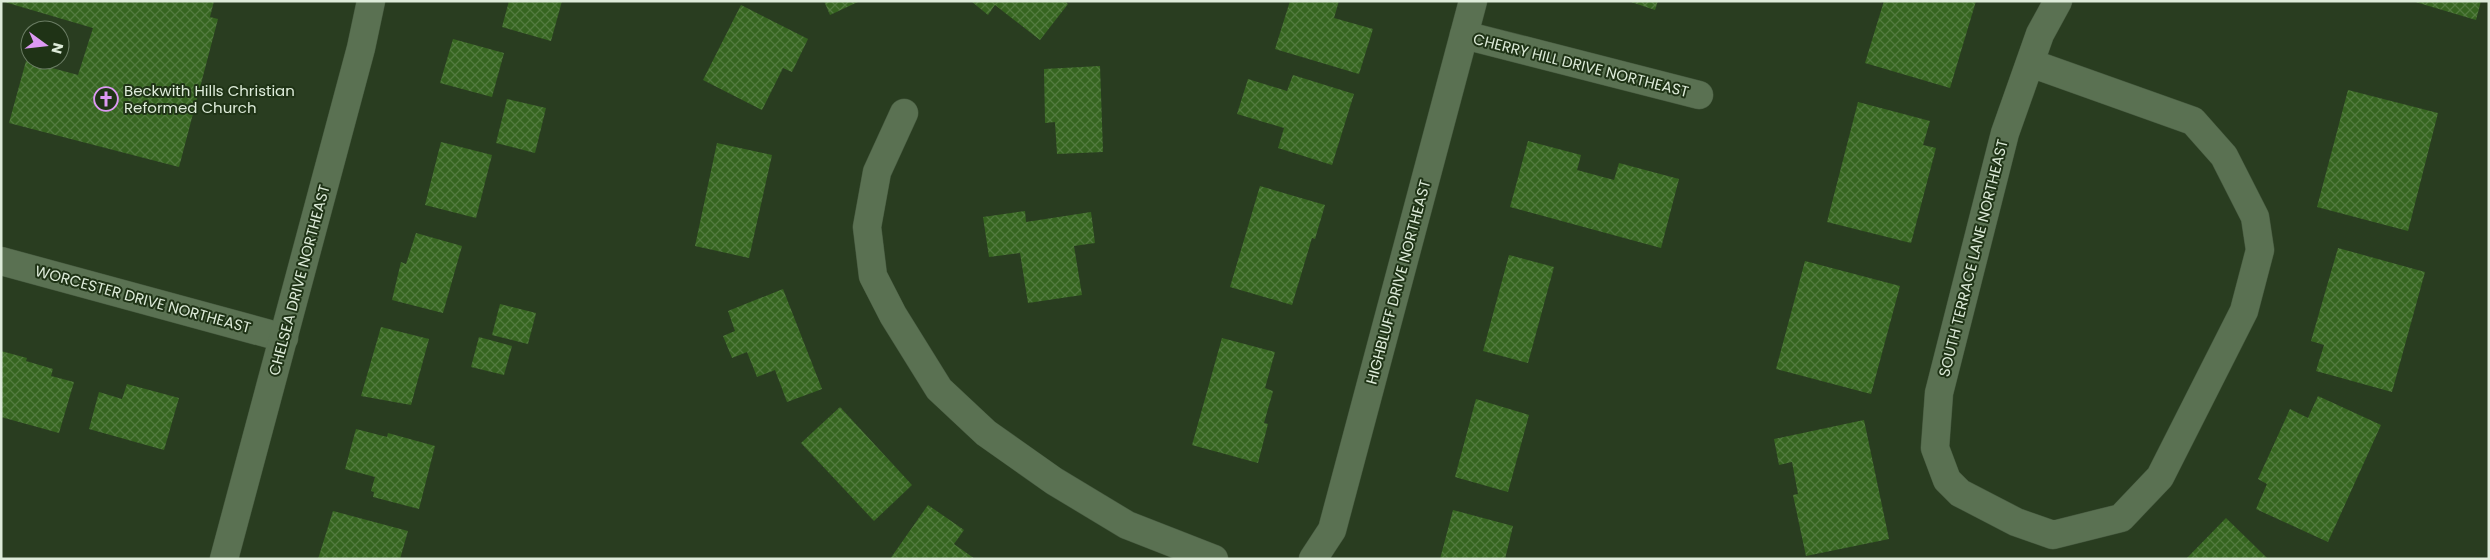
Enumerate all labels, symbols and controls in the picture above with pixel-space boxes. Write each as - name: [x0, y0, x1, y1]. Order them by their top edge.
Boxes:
- north arrow: [20, 20, 70, 70]
- street label: CHERRY HILL DRIVE NORTHEAST: [1471, 28, 1691, 102]
- text: N: [47, 41, 69, 56]
- place label: Beckwith Hills Christian Reformed Church: [124, 80, 295, 118]
- church icon: Beckwith Hills Christian Reformed Church: [93, 86, 119, 112]
- street label: SOUTH TERRACE LANE NORTHEAST: [1933, 137, 2013, 379]
- street label: HIGHBLUFF DRIVE NORTHEAST: [1361, 177, 1435, 387]
- street label: CHELSEA DRIVE NORTHEAST: [263, 182, 335, 378]
- street label: WORCESTER DRIVE NORTHEAST: [33, 260, 253, 338]

